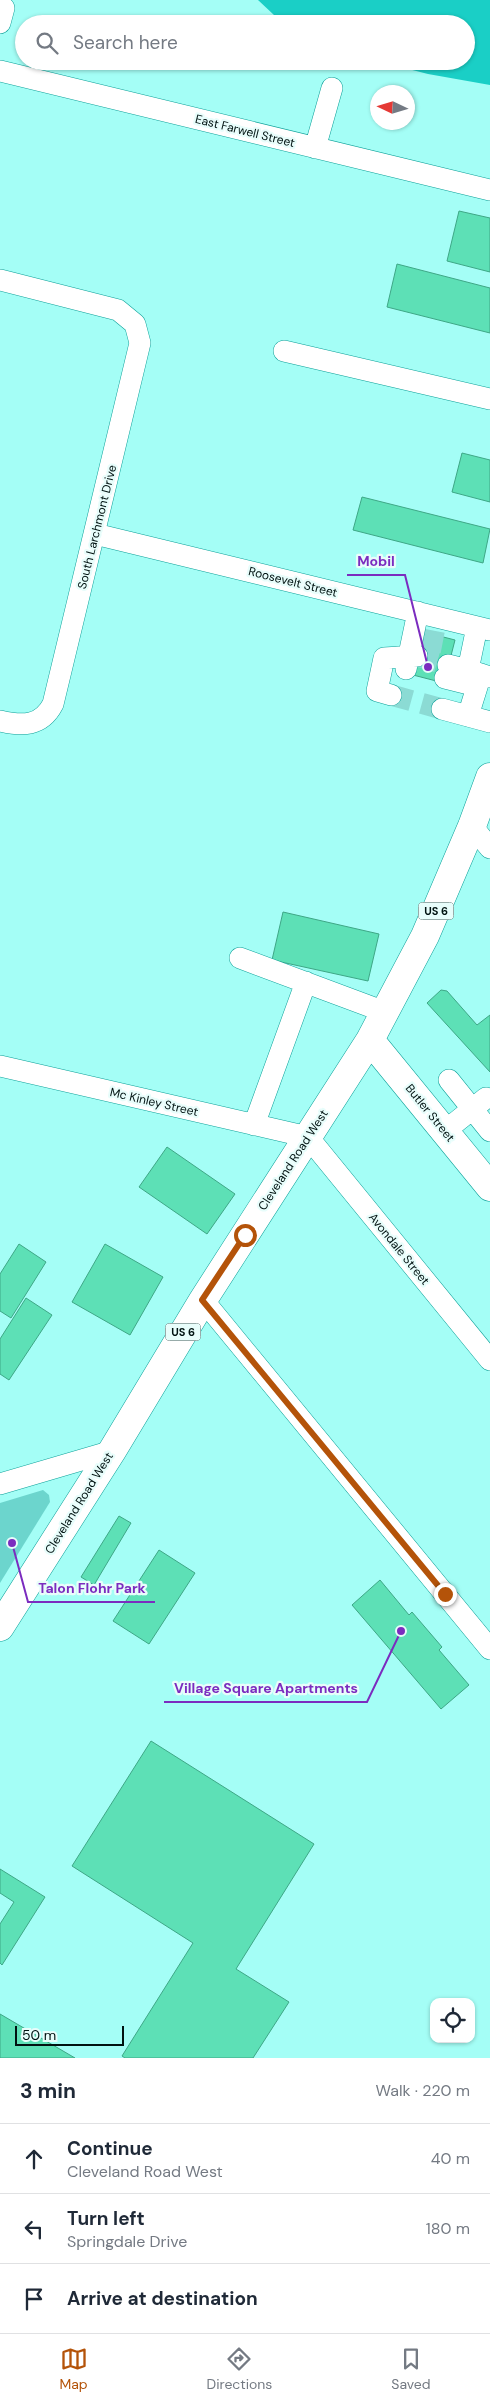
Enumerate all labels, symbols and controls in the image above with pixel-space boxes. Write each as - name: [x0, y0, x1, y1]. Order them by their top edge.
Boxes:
- search box: [15, 15, 475, 70]
- icon: search: [33, 29, 61, 57]
- text: Search here: [73, 30, 178, 55]
- north arrow: [370, 85, 415, 130]
- street label: East Farwell Street: [193, 111, 297, 151]
- street label: South Larchmont Drive: [74, 463, 120, 591]
- callout: Mobil: [347, 546, 405, 575]
- text: Mobil: [357, 552, 395, 570]
- street label: Roosevelt Street: [247, 563, 339, 601]
- road number: US 6: [418, 902, 454, 919]
- street label: Butler Street: [402, 1081, 458, 1145]
- street label: Mc Kinley Street: [108, 1084, 200, 1120]
- street label: Cleveland Road West: [254, 1106, 332, 1213]
- street label: Avondale Street: [365, 1210, 433, 1289]
- route start: [234, 1224, 257, 1247]
- road number: US 6: [166, 1324, 200, 1340]
- street label: Cleveland Road West: [41, 1449, 117, 1557]
- callout: Talon Flohr Park: [28, 1573, 155, 1602]
- text: Talon Flohr Park: [38, 1579, 146, 1597]
- route end: [434, 1583, 457, 1606]
- callout: Village Square Apartments: [164, 1673, 367, 1702]
- text: Village Square Apartments: [174, 1679, 358, 1697]
- map controls: [430, 1998, 475, 2043]
- button: locate: [430, 1998, 475, 2043]
- scale bar: [15, 2023, 124, 2046]
- text: 50 m: [22, 2026, 56, 2044]
- text: 3 min: [20, 2077, 76, 2105]
- text: Walk · 220 m: [376, 2080, 470, 2101]
- text: Continue: [67, 2136, 153, 2161]
- icon: ahead: [20, 2145, 48, 2173]
- text: 40 m: [431, 2148, 470, 2169]
- text: Cleveland Road West: [67, 2161, 223, 2182]
- text: Turn left: [67, 2206, 145, 2231]
- icon: left: [20, 2215, 48, 2243]
- text: 180 m: [426, 2218, 470, 2239]
- text: Springdale Drive: [67, 2231, 187, 2252]
- icon: arrive: [20, 2285, 48, 2313]
- text: Arrive at destination: [67, 2286, 258, 2311]
- tab: Map: [59, 2345, 88, 2393]
- tab: Directions: [207, 2345, 272, 2393]
- tab: Saved: [391, 2345, 431, 2393]

